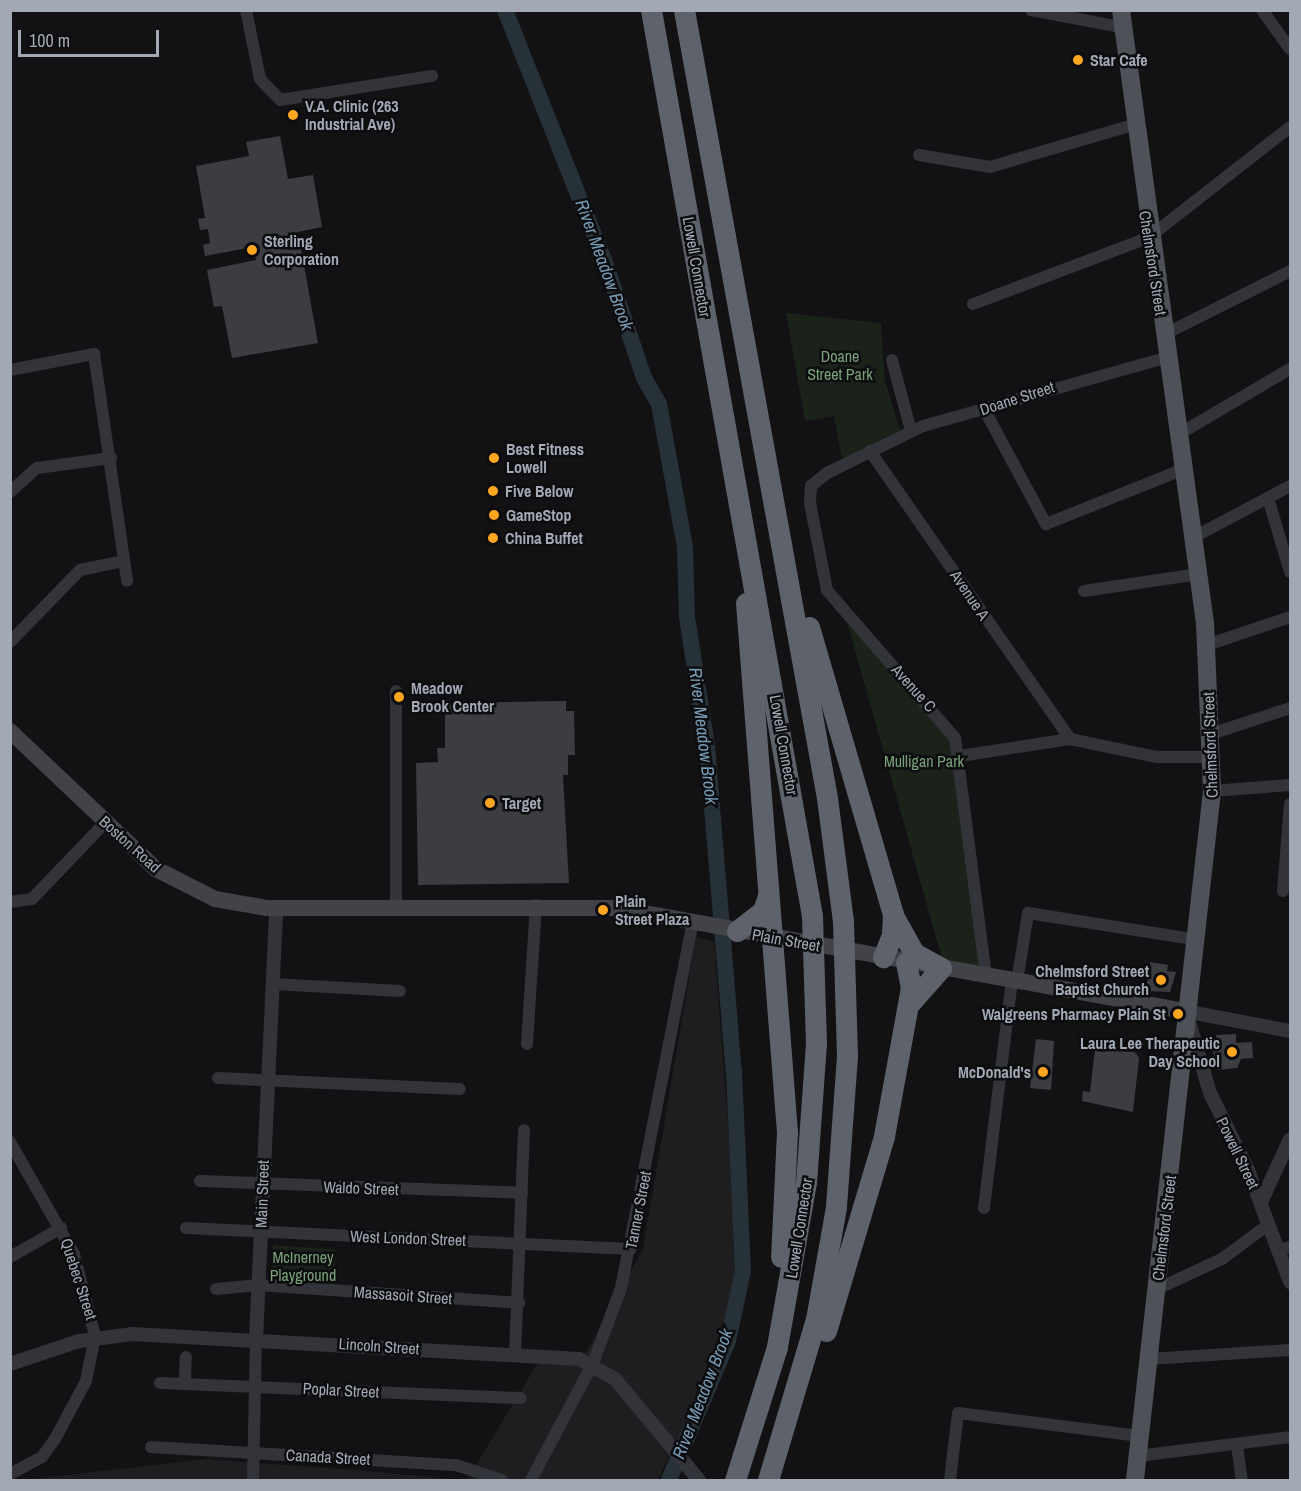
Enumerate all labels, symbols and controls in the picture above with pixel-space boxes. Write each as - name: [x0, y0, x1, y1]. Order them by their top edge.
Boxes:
- scale bar: [21, 18, 162, 56]
- text: 100 m: [29, 28, 70, 53]
- place label: Star Cafe: [1090, 50, 1148, 70]
- marker: Star Cafe: [1071, 53, 1085, 67]
- place label: V.A. Clinic (263 Industrial Ave): [305, 96, 399, 134]
- marker: V.A. Clinic (263 Industrial Ave): [286, 108, 300, 122]
- water label: River Meadow Brook: [570, 197, 638, 333]
- street label: Chelmsford Street: [1135, 209, 1171, 317]
- street label: Lowell Connector: [679, 215, 715, 319]
- place label: Sterling Corporation: [264, 231, 339, 269]
- marker: Sterling Corporation: [245, 243, 259, 257]
- park label: Doane Street Park: [807, 346, 873, 384]
- street label: Doane Street: [977, 377, 1057, 419]
- place label: Best Fitness Lowell: [506, 439, 584, 477]
- marker: Best Fitness Lowell: [487, 451, 501, 465]
- place label: Five Below: [505, 481, 574, 501]
- marker: Five Below: [486, 484, 500, 498]
- place label: GameStop: [506, 505, 572, 525]
- marker: GameStop: [487, 508, 501, 522]
- place label: China Buffet: [505, 528, 583, 548]
- marker: China Buffet: [486, 531, 500, 545]
- street label: Avenue A: [946, 566, 994, 624]
- street label: Avenue C: [888, 660, 940, 716]
- water label: River Meadow Brook: [684, 666, 722, 806]
- place label: Meadow Brook Center: [411, 678, 494, 716]
- marker: Meadow Brook Center: [392, 690, 406, 704]
- street label: Chelmsford Street: [1199, 692, 1221, 798]
- street label: Lowell Connector: [766, 693, 802, 797]
- park label: Mulligan Park: [884, 751, 964, 771]
- place label: Target: [502, 793, 541, 813]
- marker: Target: [483, 796, 497, 810]
- street label: Boston Road: [95, 811, 165, 877]
- place label: Plain Street Plaza: [615, 891, 689, 929]
- marker: Plain Street Plaza: [596, 903, 610, 917]
- street label: Plain Street: [751, 925, 821, 955]
- place label: Chelmsford Street Baptist Church: [1035, 961, 1149, 999]
- marker: Chelmsford Street Baptist Church: [1154, 973, 1168, 987]
- place label: Walgreens Pharmacy Plain St: [982, 1004, 1166, 1024]
- marker: Walgreens Pharmacy Plain St: [1171, 1007, 1185, 1021]
- place label: Laura Lee Therapeutic Day School: [1080, 1033, 1220, 1071]
- marker: Laura Lee Therapeutic Day School: [1225, 1045, 1239, 1059]
- place label: McDonald's: [958, 1062, 1031, 1082]
- marker: McDonald's: [1036, 1065, 1050, 1079]
- street label: Powell Street: [1212, 1114, 1264, 1192]
- street label: Main Street: [251, 1160, 273, 1228]
- street label: Tanner Street: [621, 1169, 655, 1251]
- street label: Chelmsford Street: [1148, 1174, 1180, 1282]
- street label: Lowell Connector: [782, 1176, 816, 1280]
- street label: Waldo Street: [323, 1177, 399, 1199]
- street label: West London Street: [350, 1226, 466, 1250]
- street label: Quebec Street: [57, 1236, 101, 1322]
- park label: McInerney Playground: [270, 1247, 336, 1285]
- street label: Massasoit Street: [353, 1282, 453, 1308]
- water label: River Meadow Brook: [668, 1326, 738, 1462]
- street label: Lincoln Street: [338, 1334, 420, 1358]
- street label: Poplar Street: [302, 1378, 380, 1402]
- street label: Canada Street: [285, 1445, 371, 1469]

